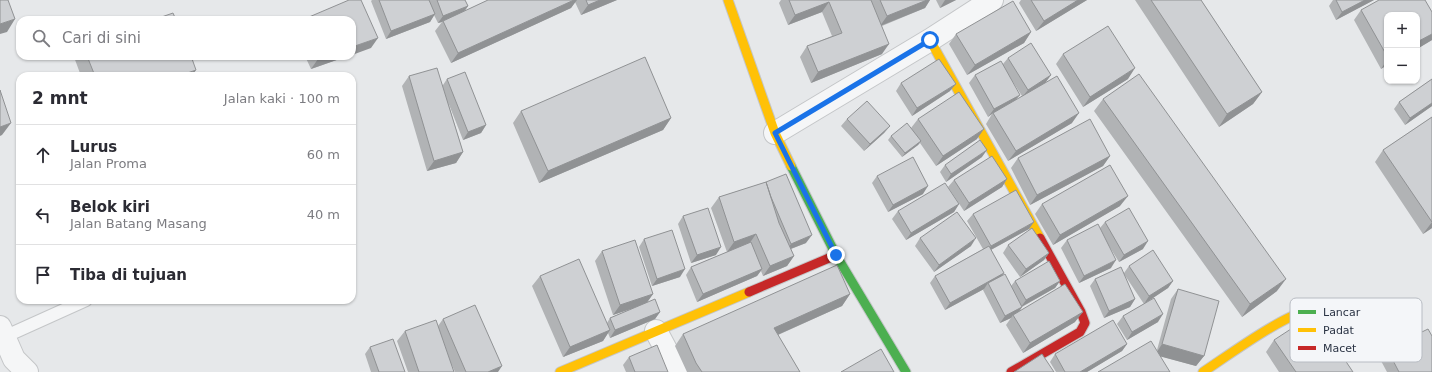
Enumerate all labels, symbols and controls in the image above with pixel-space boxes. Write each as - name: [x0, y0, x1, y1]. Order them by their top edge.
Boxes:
- map controls: [1384, 12, 1420, 84]
- button: +: [1384, 12, 1420, 48]
- search box: [16, 16, 356, 60]
- icon: search: [30, 27, 52, 49]
- text: Cari di sini: [62, 29, 141, 47]
- route start: [921, 31, 939, 49]
- button: −: [1384, 48, 1420, 84]
- text: 2 mnt: [32, 88, 88, 108]
- text: Jalan kaki · 100 m: [224, 91, 340, 106]
- text: Lurus: [70, 138, 117, 156]
- icon: ahead: [32, 144, 54, 166]
- text: 60 m: [307, 147, 340, 162]
- text: Jalan Proma: [70, 156, 147, 171]
- text: Belok kiri: [70, 198, 150, 216]
- icon: left: [32, 204, 54, 226]
- text: 40 m: [307, 207, 340, 222]
- text: Jalan Batang Masang: [70, 216, 207, 231]
- route end: [827, 246, 845, 264]
- icon: arrive: [32, 264, 54, 286]
- text: Tiba di tujuan: [70, 266, 187, 284]
- legend: [1290, 298, 1422, 362]
- text: Lancar: [1323, 306, 1361, 319]
- text: Padat: [1323, 324, 1355, 337]
- text: Macet: [1323, 342, 1357, 355]

